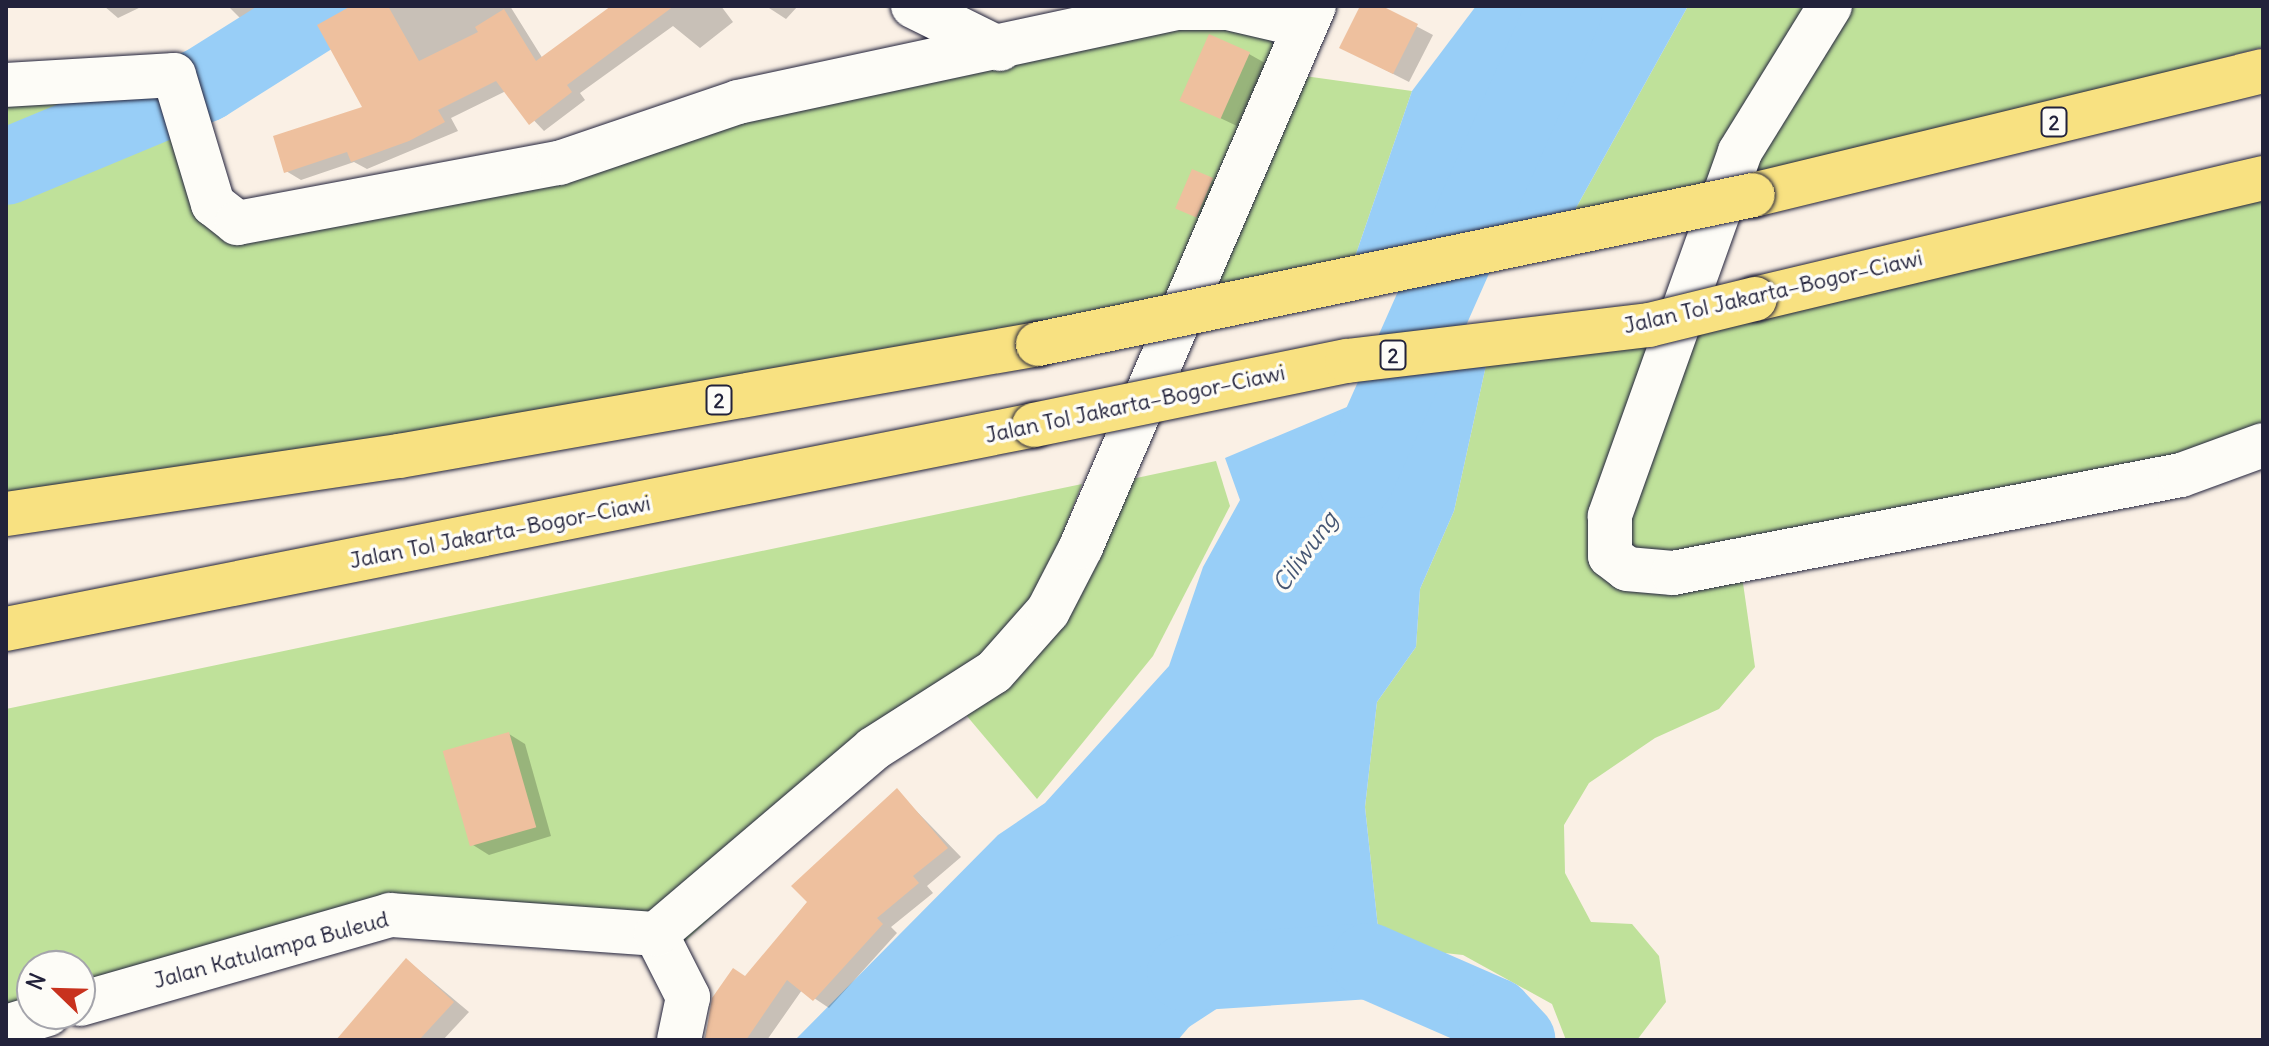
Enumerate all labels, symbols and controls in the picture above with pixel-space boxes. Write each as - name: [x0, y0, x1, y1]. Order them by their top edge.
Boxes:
- road number: 2: [2040, 106, 2068, 138]
- street label: Jalan Tol Jakarta–Bogor–Ciawi: [1621, 245, 1925, 339]
- road number: 2: [1379, 339, 1407, 371]
- street label: Jalan Tol Jakarta–Bogor–Ciawi: [983, 359, 1287, 449]
- road number: 2: [705, 384, 733, 416]
- street label: Jalan Tol Jakarta–Bogor–Ciawi: [347, 490, 653, 574]
- water label: Ciliwung: [1266, 506, 1344, 598]
- street label: Jalan Katulampa Buleud: [151, 906, 391, 994]
- north arrow: [16, 950, 96, 1030]
- text: N: [20, 969, 52, 994]

